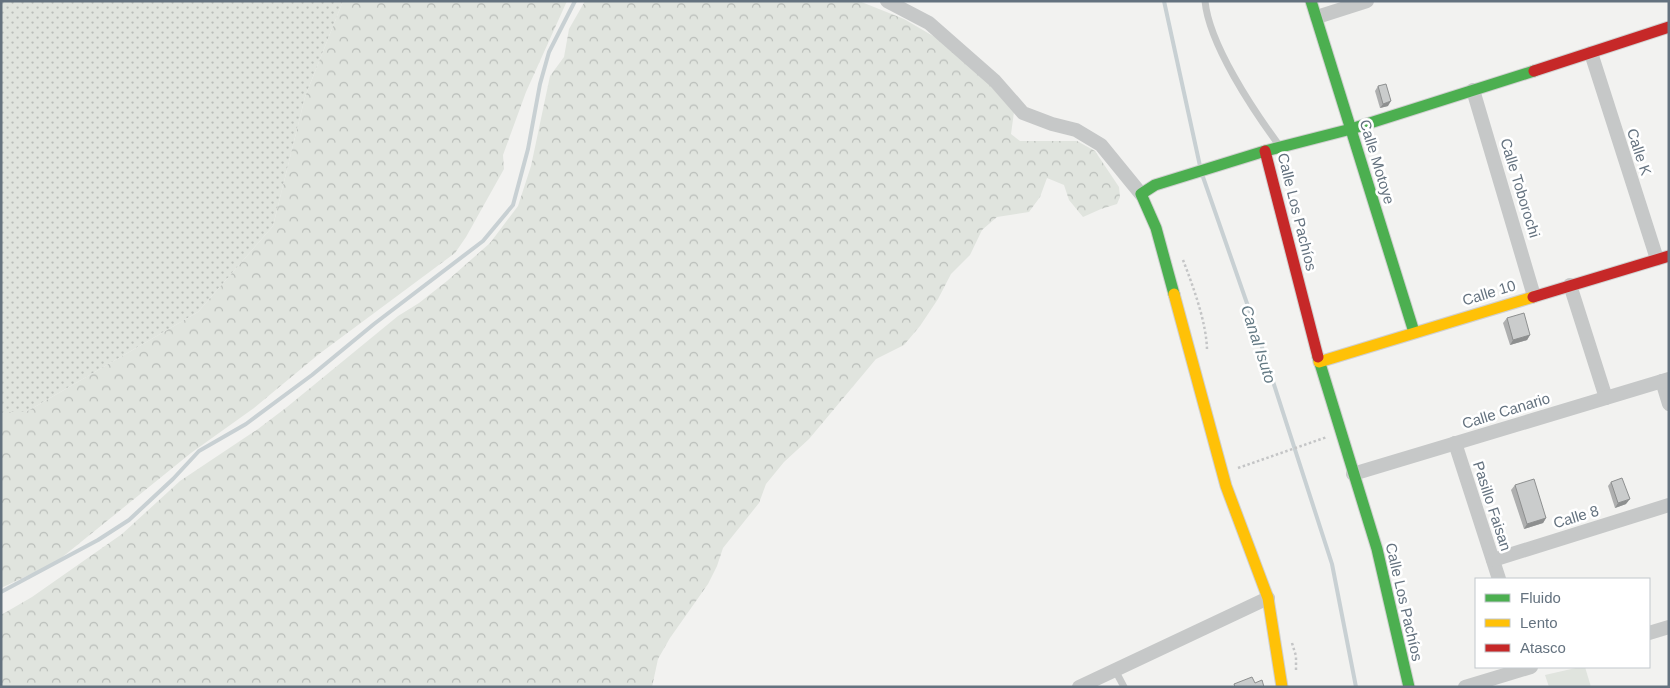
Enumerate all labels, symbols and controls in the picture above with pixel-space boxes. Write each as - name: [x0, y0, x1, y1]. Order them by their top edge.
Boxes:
- street label: Calle Motoye: [1357, 118, 1398, 206]
- street label: Calle K: [1624, 126, 1655, 177]
- street label: Calle Toborochi: [1497, 136, 1544, 240]
- street label: Calle Los Pachíos: [1275, 151, 1320, 273]
- street label: Calle 10: [1460, 276, 1518, 309]
- water label: Canal Isuto: [1238, 303, 1279, 385]
- street label: Calle Canario: [1460, 389, 1552, 432]
- street label: Pasillo Faisan: [1470, 459, 1515, 553]
- street label: Calle 8: [1551, 502, 1601, 531]
- street label: Calle Los Pachíos: [1383, 541, 1426, 663]
- legend: [1475, 578, 1650, 668]
- text: Fluido: [1520, 589, 1561, 606]
- text: Lento: [1520, 614, 1558, 631]
- text: Atasco: [1520, 639, 1566, 656]

